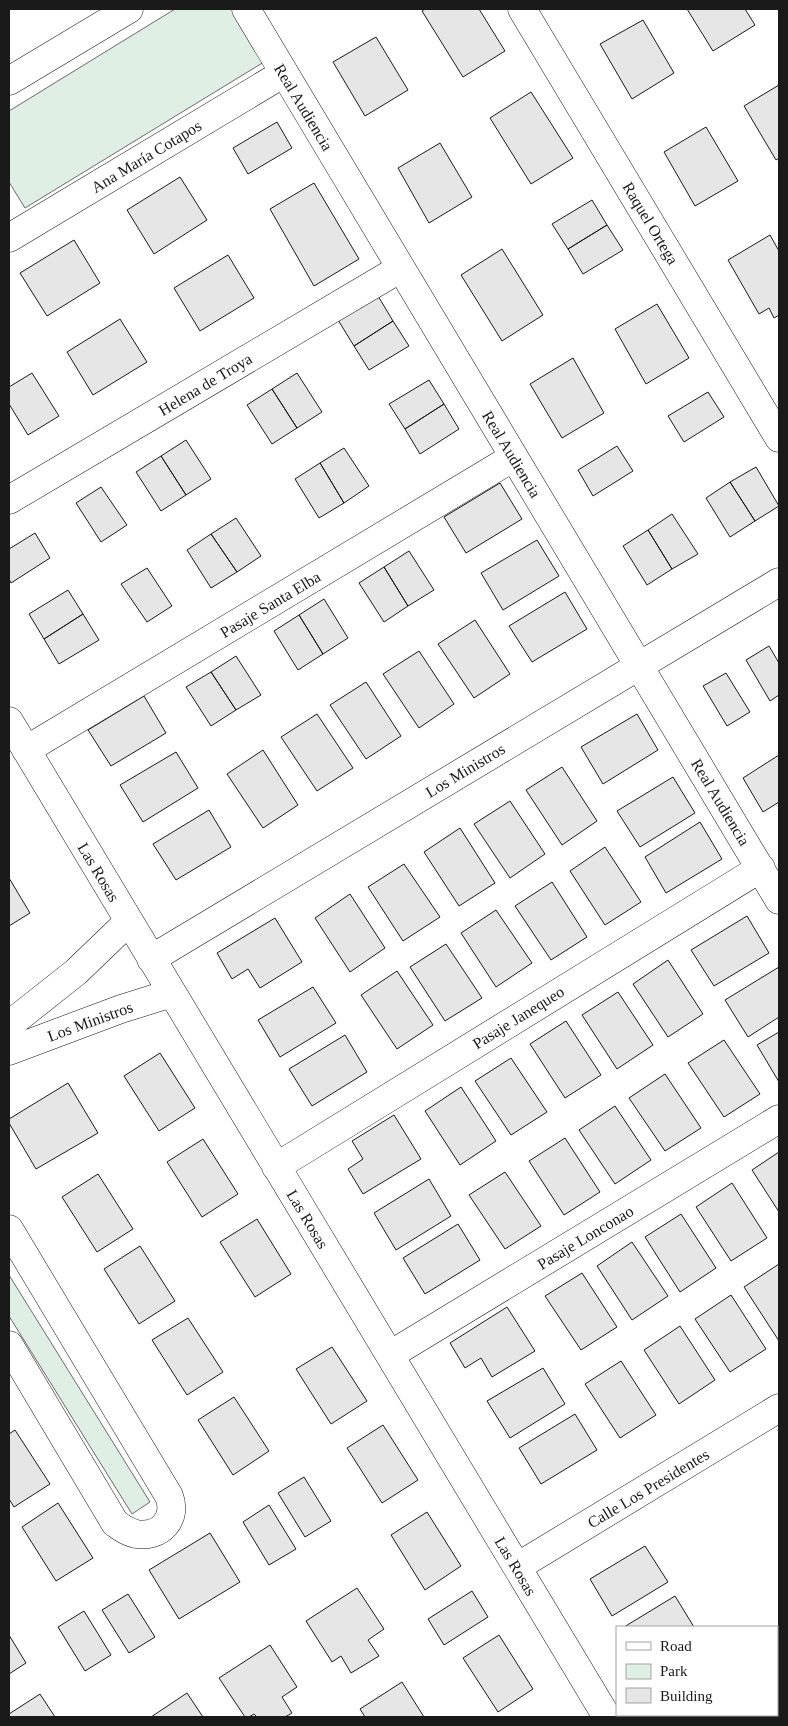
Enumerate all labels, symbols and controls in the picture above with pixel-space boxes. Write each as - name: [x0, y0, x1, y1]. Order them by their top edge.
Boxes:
- street label: Real Audiencia: [271, 61, 336, 154]
- street label: Ana María Cotapos: [88, 117, 205, 197]
- street label: Raquel Ortega: [619, 179, 682, 268]
- street label: Helena de Troya: [156, 350, 255, 420]
- street label: Real Audiencia: [479, 408, 544, 501]
- street label: Pasaje Santa Elba: [217, 568, 324, 642]
- street label: Los Ministros: [423, 740, 508, 801]
- street label: Real Audiencia: [688, 756, 753, 849]
- street label: Las Rosas: [74, 840, 123, 905]
- street label: Pasaje Janequeo: [469, 983, 568, 1053]
- street label: Los Ministros: [45, 998, 135, 1045]
- street label: Las Rosas: [283, 1187, 332, 1252]
- street label: Pasaje Lonconao: [534, 1202, 637, 1274]
- street label: Calle Los Presidentes: [584, 1445, 712, 1531]
- street label: Las Rosas: [491, 1534, 540, 1599]
- legend: [616, 1626, 778, 1716]
- text: Road: [660, 1638, 692, 1654]
- text: Park: [660, 1663, 688, 1679]
- text: Building: [660, 1688, 713, 1704]

